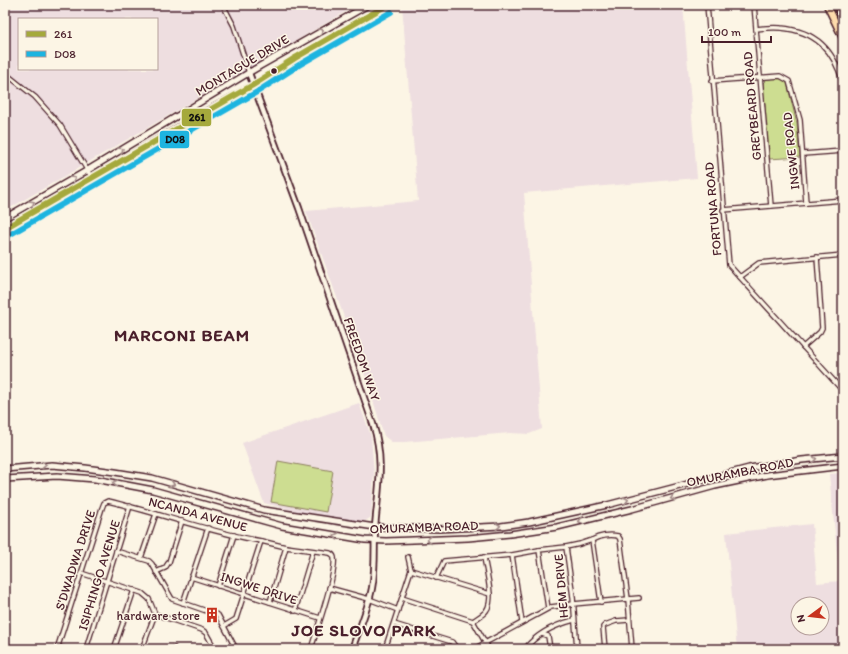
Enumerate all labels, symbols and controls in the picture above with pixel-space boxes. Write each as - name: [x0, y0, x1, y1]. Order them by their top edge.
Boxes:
- legend: [18, 18, 158, 70]
- scale bar: [702, 18, 771, 44]
- text: 100 m: [708, 25, 741, 39]
- text: 261: [54, 27, 73, 41]
- one-way arrow: [317, 29, 324, 36]
- street label: MONTAGUE DRIVE: [193, 31, 291, 99]
- text: D08: [54, 47, 76, 61]
- street label: GREYBEARD ROAD: [740, 51, 764, 161]
- unlabelled marker: [269, 66, 279, 76]
- line badge: 261: [181, 108, 212, 127]
- text: 261: [189, 111, 206, 124]
- street label: INGWE ROAD: [779, 112, 803, 190]
- line badge: D08: [159, 130, 190, 149]
- text: D08: [165, 133, 185, 146]
- one-way arrow: [117, 148, 124, 155]
- street label: FORTUNA ROAD: [701, 161, 725, 257]
- one-way arrow: [69, 176, 76, 183]
- one-way arrow: [28, 200, 35, 207]
- street label: FREEDOM WAY: [341, 315, 383, 403]
- district label: MARCONI BEAM: [114, 325, 250, 345]
- street label: OMURAMBA ROAD: [685, 454, 795, 490]
- one-way arrow: [811, 454, 817, 463]
- one-way arrow: [41, 461, 47, 470]
- one-way arrow: [112, 479, 118, 488]
- one-way arrow: [168, 479, 175, 488]
- one-way arrow: [670, 493, 677, 501]
- street label: NCANDA AVENUE: [147, 494, 249, 534]
- one-way arrow: [622, 497, 629, 505]
- street label: S'DWADWA DRIVE: [52, 508, 98, 612]
- one-way arrow: [578, 516, 585, 525]
- street label: ISIPHINGO AVENUE: [75, 518, 123, 632]
- street label: OMURAMBA ROAD: [369, 518, 479, 536]
- one-way arrow: [495, 522, 501, 531]
- one-way arrow: [333, 532, 340, 540]
- one-way arrow: [426, 535, 432, 544]
- street label: HEM DRIVE: [551, 553, 571, 619]
- street label: INGWE DRIVE: [219, 568, 299, 608]
- north arrow: [790, 596, 830, 636]
- building icon: hardware store: [203, 606, 221, 624]
- place label: hardware store: [116, 608, 200, 623]
- text: N: [794, 613, 808, 624]
- district label: JOE SLOVO PARK: [290, 620, 437, 640]

